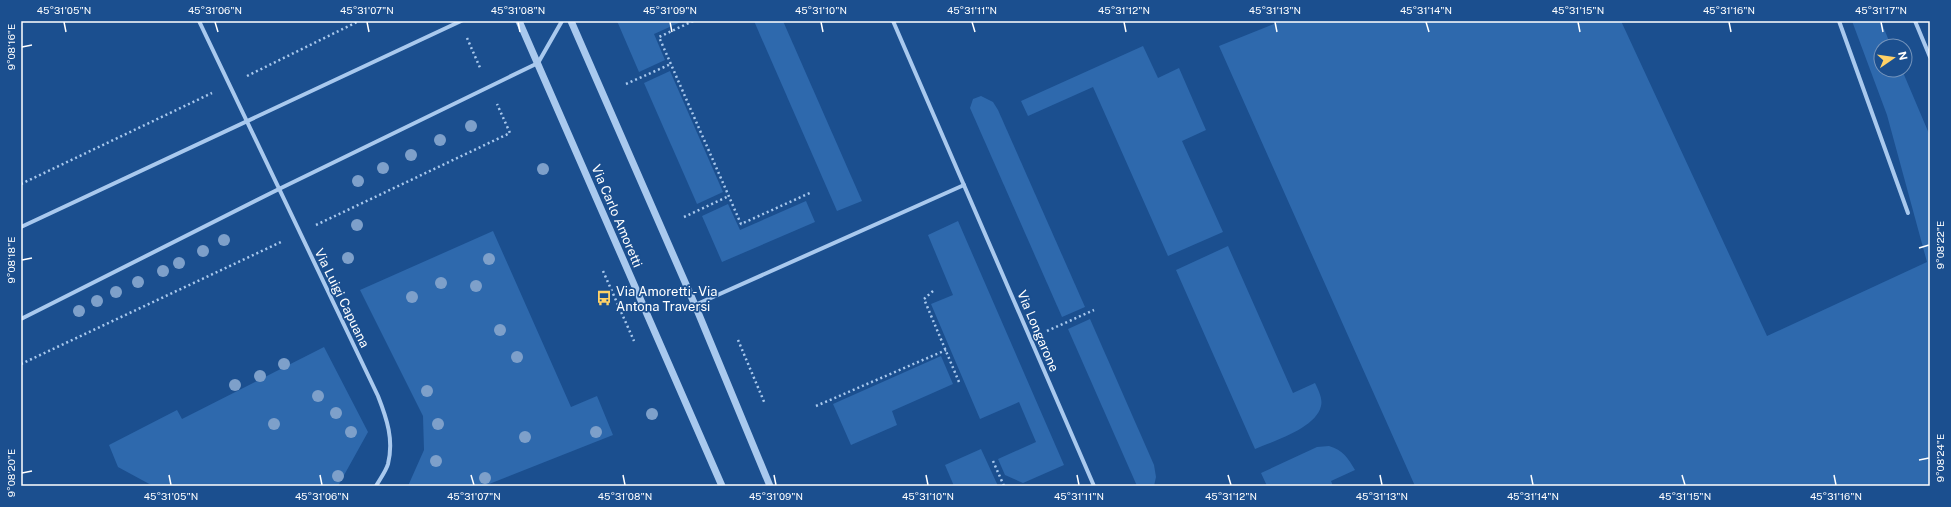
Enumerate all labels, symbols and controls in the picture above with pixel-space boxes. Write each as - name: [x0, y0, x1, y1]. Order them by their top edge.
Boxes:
- text: 45°31'05"N: [37, 4, 91, 16]
- text: 45°31'06"N: [188, 4, 242, 16]
- text: 45°31'07"N: [340, 4, 394, 16]
- text: 45°31'08"N: [491, 4, 545, 16]
- text: 45°31'09"N: [643, 4, 697, 16]
- text: 45°31'10"N: [795, 4, 847, 16]
- text: 45°31'11"N: [947, 4, 997, 16]
- text: 45°31'12"N: [1098, 4, 1150, 16]
- text: 45°31'13"N: [1249, 4, 1301, 16]
- text: 45°31'14"N: [1400, 4, 1452, 16]
- text: 45°31'15"N: [1552, 4, 1604, 16]
- text: 45°31'16"N: [1703, 4, 1755, 16]
- text: 45°31'17"N: [1855, 4, 1907, 16]
- text: 9°08'16"E: [5, 24, 17, 70]
- north arrow: [1873, 38, 1913, 78]
- text: N: [1896, 50, 1910, 61]
- street label: Via Carlo Amoretti: [589, 162, 645, 270]
- text: 9°08'22"E: [1934, 221, 1946, 269]
- text: 9°08'18"E: [5, 237, 17, 283]
- street label: Via Luigi Capuana: [312, 246, 372, 350]
- place label: Via Amoretti - Via Antona Traversi: [616, 284, 717, 314]
- street label: Via Longarone: [1014, 288, 1062, 374]
- bus stop icon: Via Amoretti - Via Antona Traversi: [595, 289, 613, 307]
- text: 9°08'24"E: [1934, 434, 1946, 482]
- text: 9°08'20"E: [5, 449, 17, 497]
- text: 45°31'05"N: [144, 490, 198, 502]
- text: 45°31'06"N: [295, 490, 349, 502]
- text: 45°31'07"N: [447, 490, 501, 502]
- text: 45°31'08"N: [598, 490, 652, 502]
- text: 45°31'09"N: [749, 490, 803, 502]
- text: 45°31'10"N: [902, 490, 954, 502]
- text: 45°31'11"N: [1054, 490, 1104, 502]
- text: 45°31'12"N: [1205, 490, 1257, 502]
- text: 45°31'13"N: [1356, 490, 1408, 502]
- text: 45°31'14"N: [1507, 490, 1559, 502]
- text: 45°31'15"N: [1659, 490, 1711, 502]
- text: 45°31'16"N: [1810, 490, 1862, 502]

